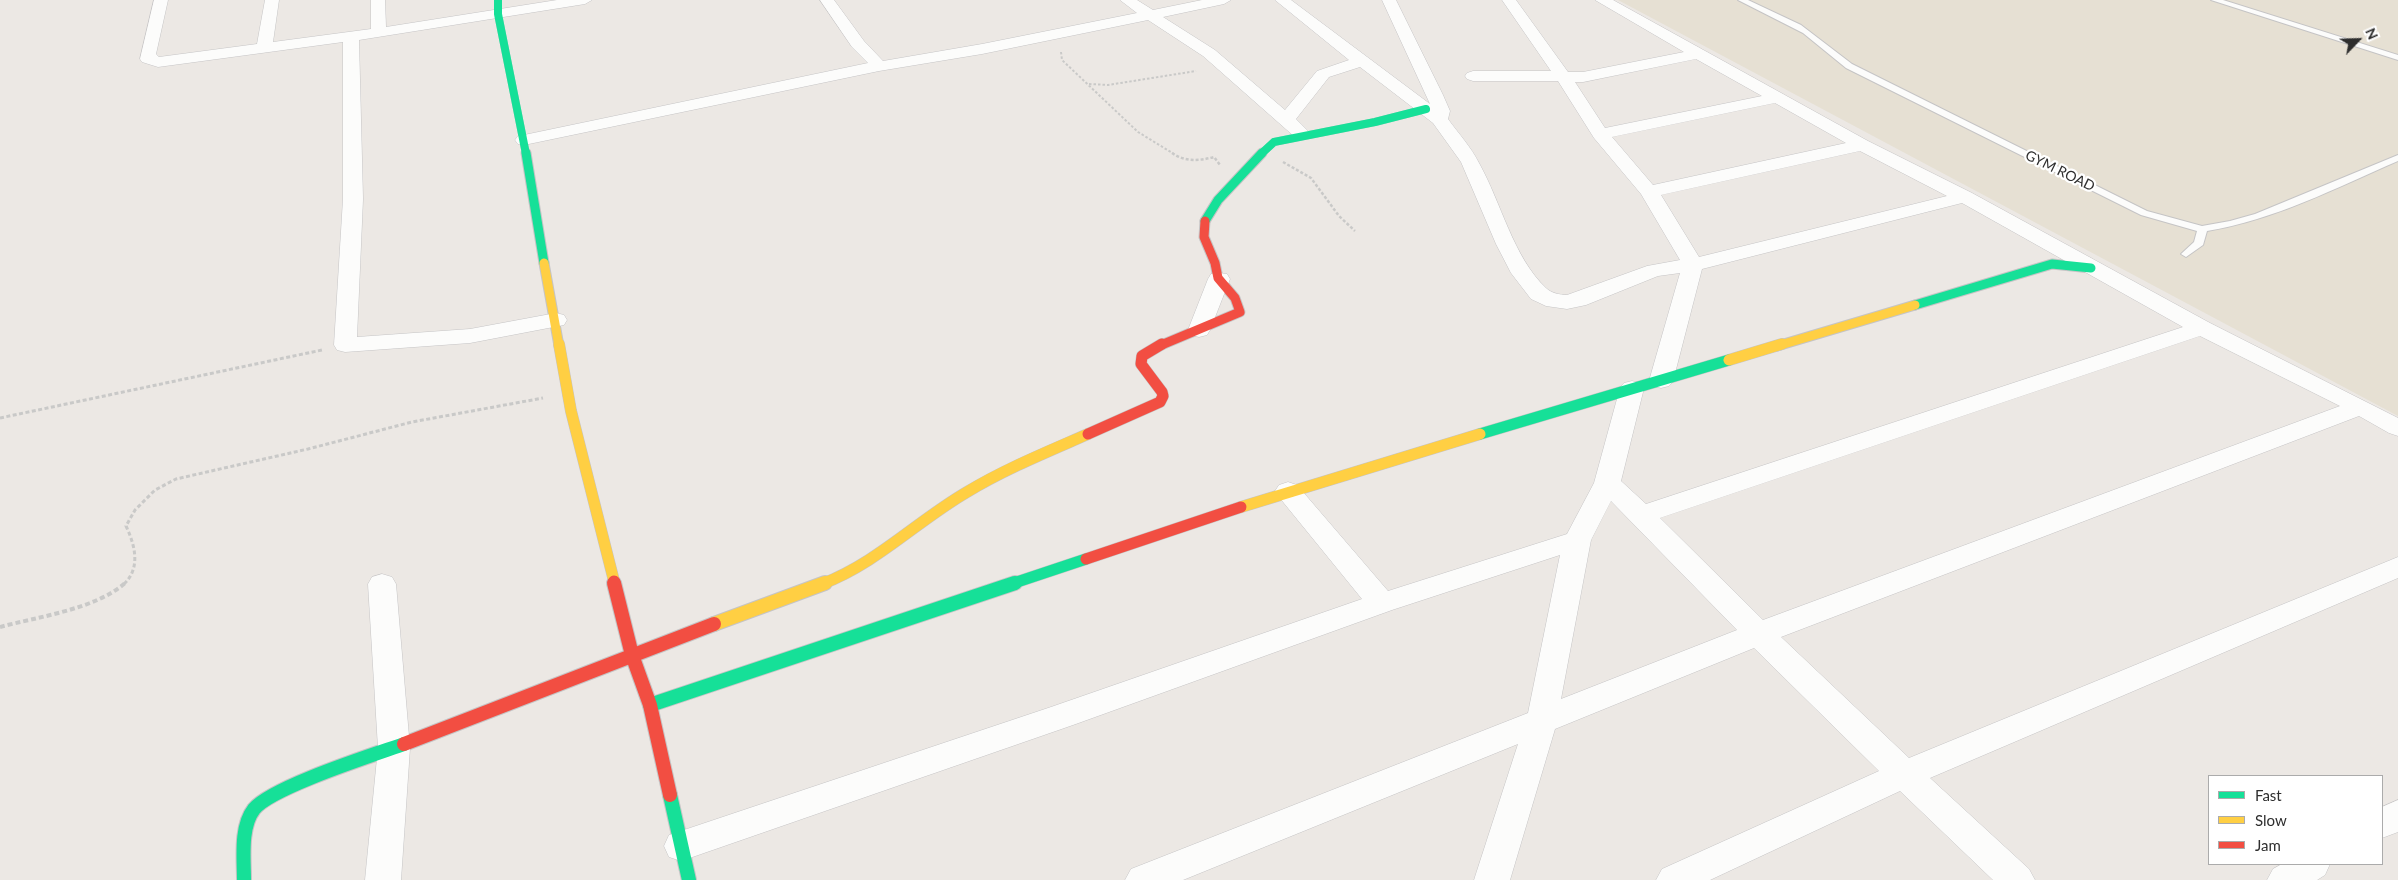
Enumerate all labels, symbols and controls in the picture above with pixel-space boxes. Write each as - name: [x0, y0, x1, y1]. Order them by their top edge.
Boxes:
- north arrow: [2333, 15, 2383, 65]
- text: N: [2362, 25, 2382, 42]
- street label: GYM ROAD: [2023, 147, 2097, 195]
- legend: [2208, 775, 2383, 865]
- text: Fast: [2255, 786, 2282, 804]
- text: Slow: [2255, 811, 2287, 829]
- text: Jam: [2255, 836, 2281, 854]

